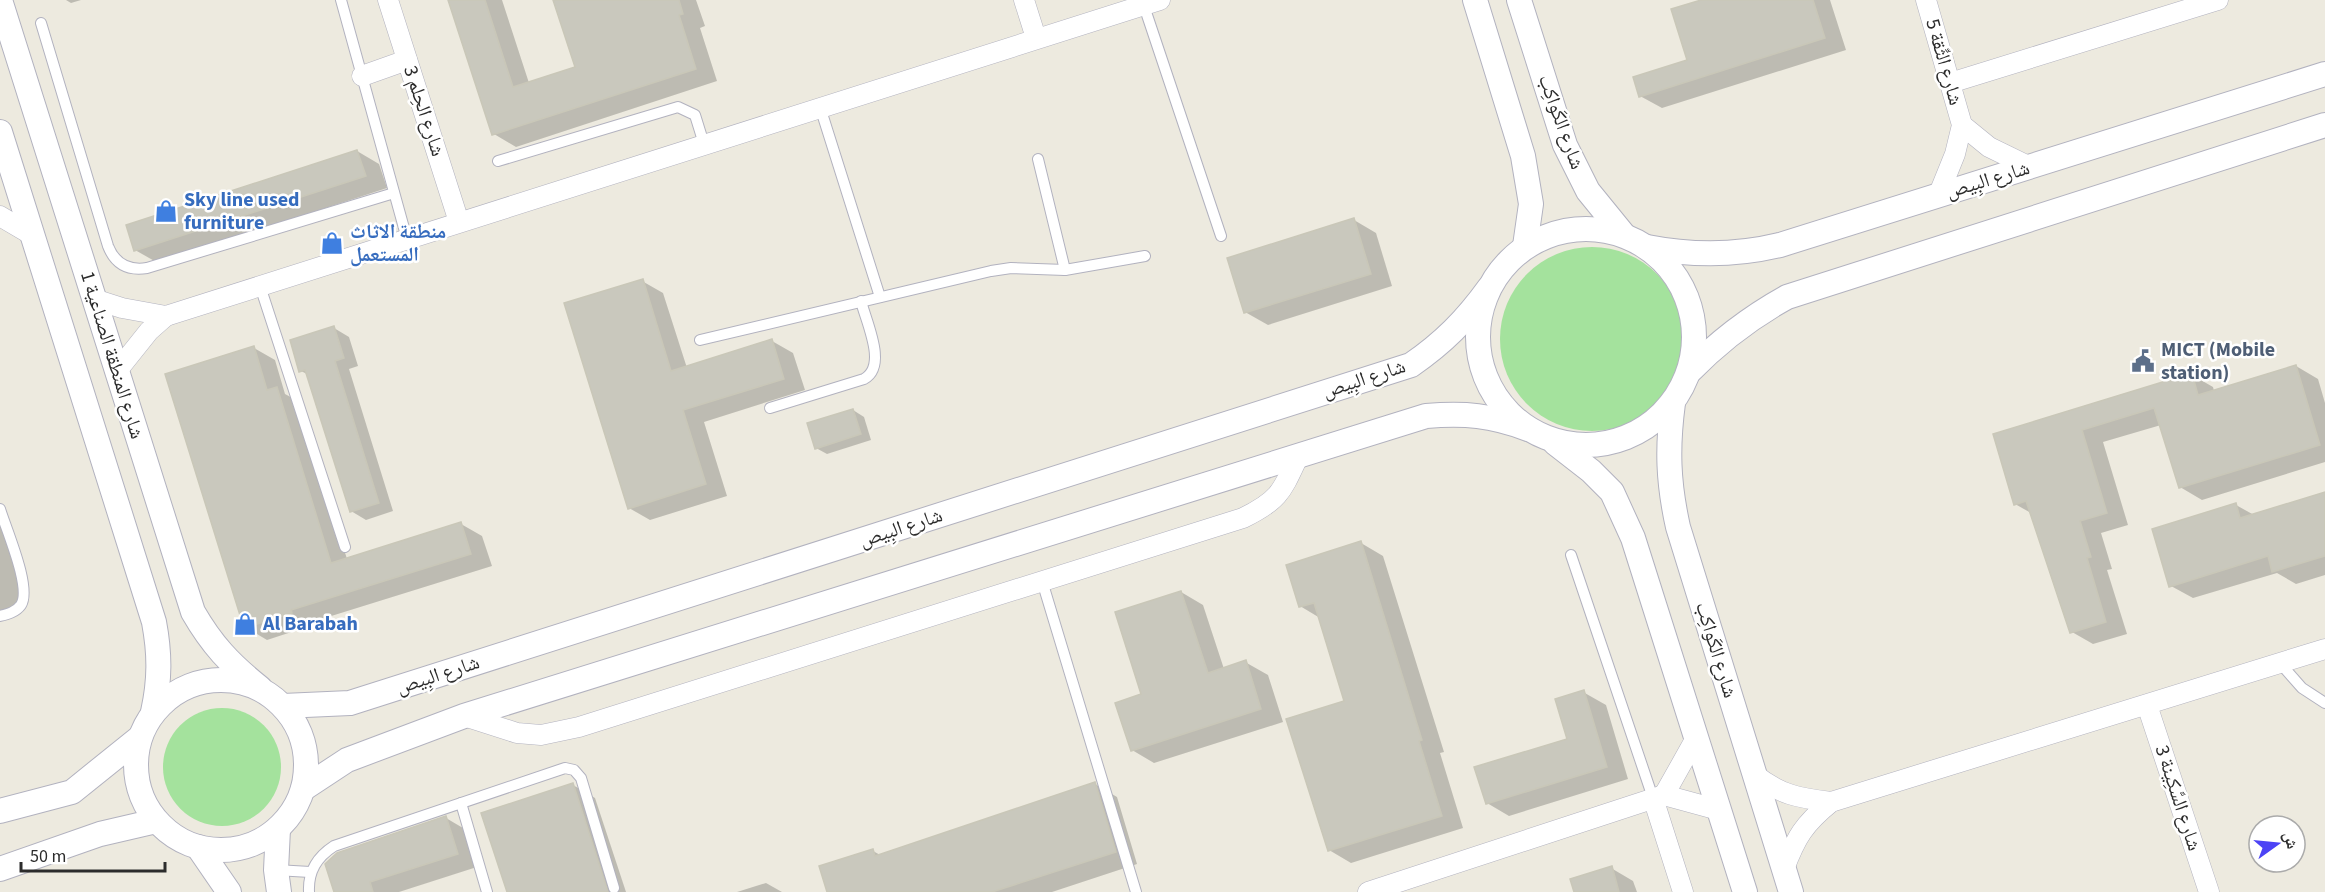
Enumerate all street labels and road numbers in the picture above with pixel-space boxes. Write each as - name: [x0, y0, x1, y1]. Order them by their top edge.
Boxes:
- street label: شارع الثِّقة 5: [1918, 15, 1970, 109]
- street label: شارع الحِلم 3: [396, 62, 452, 160]
- street label: شارع الكَواكِب: [1531, 71, 1591, 173]
- street label: شارع البِيص: [1943, 154, 2033, 206]
- street label: شارع المنطقة الصناعية 1: [73, 268, 151, 442]
- street label: شارع البِيص: [1319, 352, 1409, 406]
- street label: شارع البِيص: [856, 501, 946, 555]
- street label: شارع الكَواكِب: [1688, 599, 1744, 701]
- street label: شارع البِيص: [393, 648, 483, 702]
- street label: شارع السَّكِينة 3: [2148, 742, 2208, 854]

